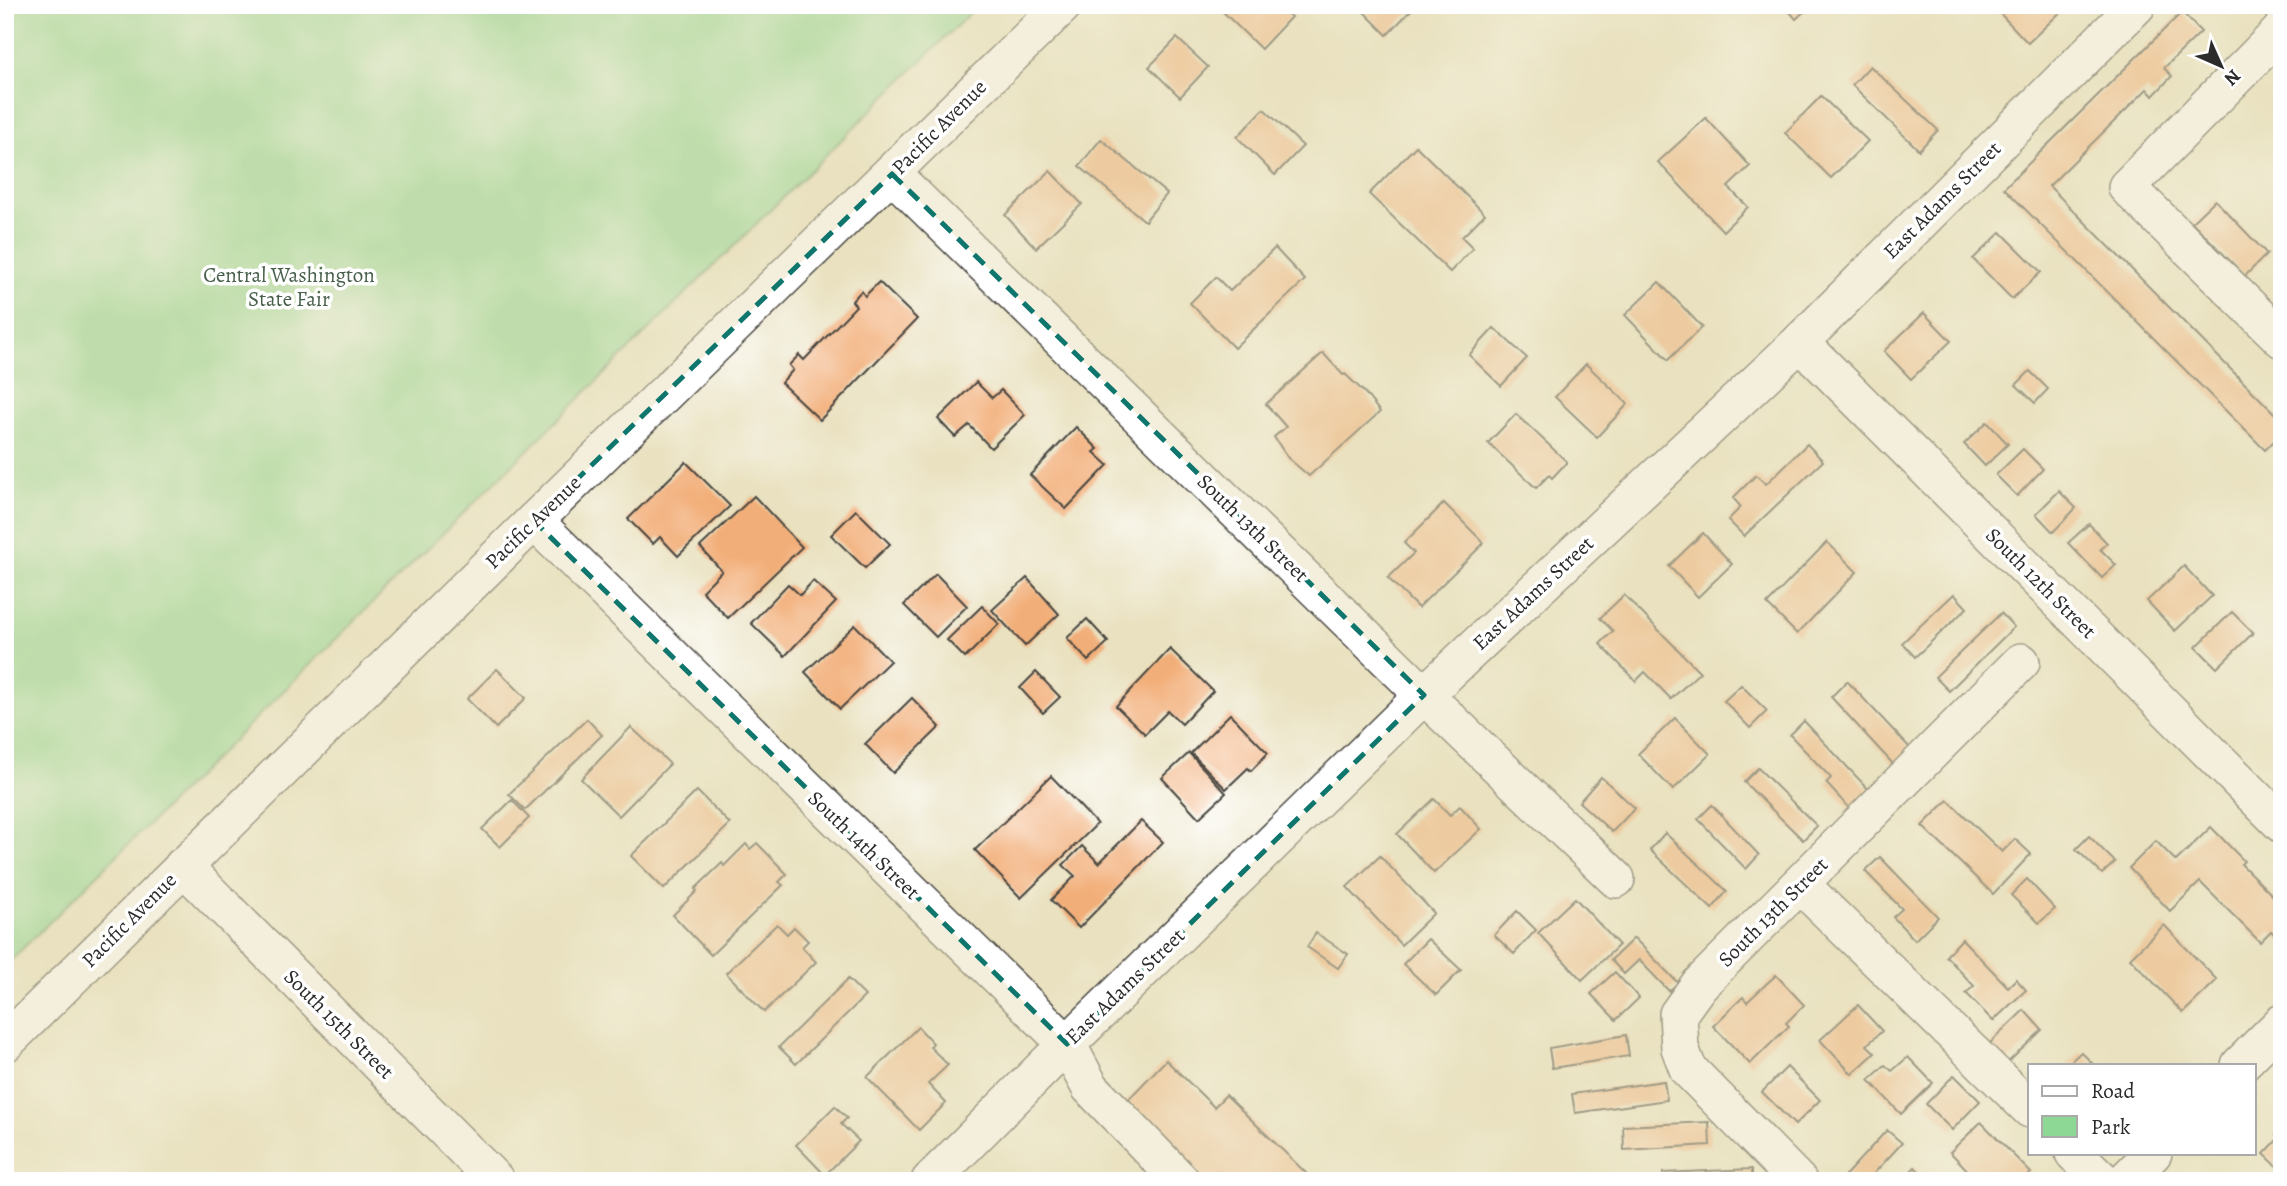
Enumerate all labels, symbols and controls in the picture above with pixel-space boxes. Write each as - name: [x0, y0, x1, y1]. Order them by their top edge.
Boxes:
- north arrow: [2186, 32, 2256, 102]
- text: N: [2218, 63, 2246, 92]
- street label: Pacific Avenue: [885, 73, 993, 181]
- street label: East Adams Street: [1877, 135, 2007, 265]
- park label: Central Washington State Fair: [203, 261, 375, 313]
- street label: South 13th Street: [1191, 468, 1315, 588]
- street label: Pacific Avenue: [479, 469, 587, 575]
- street label: South 12th Street: [1980, 522, 2103, 645]
- street label: East Adams Street: [1466, 530, 1600, 656]
- street label: South 14th Street: [802, 784, 926, 906]
- street label: South 13th Street: [1712, 851, 1834, 973]
- street label: Pacific Avenue: [75, 866, 183, 974]
- street label: East Adams Street: [1059, 922, 1191, 1050]
- street label: South 15th Street: [278, 963, 400, 1085]
- legend: [2028, 1064, 2256, 1154]
- text: Road: [2091, 1077, 2135, 1105]
- text: Park: [2091, 1113, 2131, 1141]

